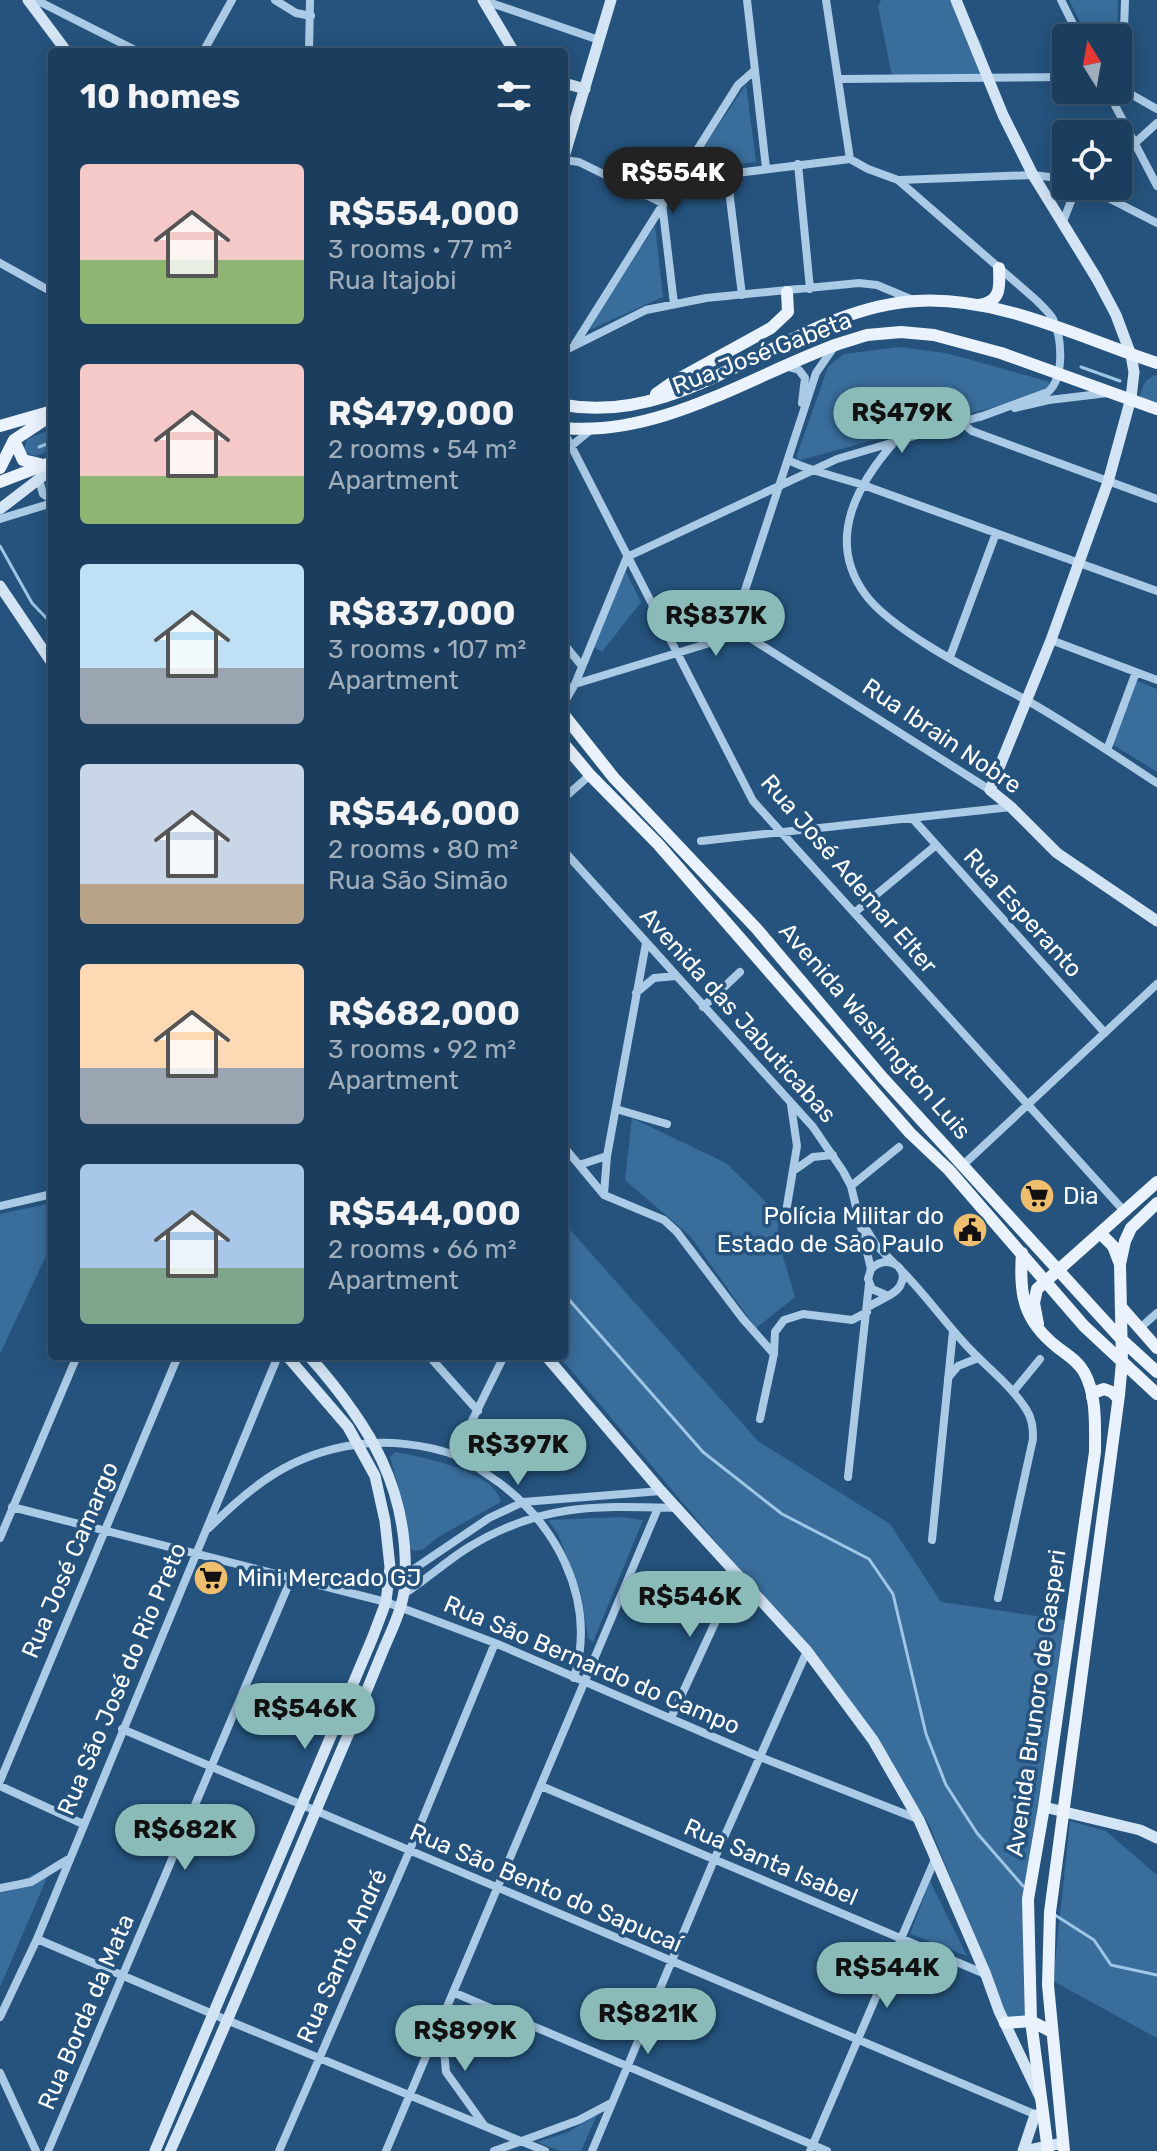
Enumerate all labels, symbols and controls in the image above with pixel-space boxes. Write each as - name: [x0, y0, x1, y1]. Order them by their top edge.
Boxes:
- north arrow: [1052, 24, 1132, 104]
- map controls: [1052, 24, 1132, 200]
- icon: filters: [492, 74, 536, 118]
- text: 10 homes: [80, 76, 240, 117]
- button: locate: [1052, 120, 1132, 200]
- pin: R$554K: [608, 147, 738, 215]
- text: R$554K: [621, 157, 725, 188]
- text: R$554,000: [328, 193, 520, 234]
- icon: home: [144, 196, 240, 292]
- text: 3 rooms · 77 m²: [328, 234, 512, 265]
- text: Rua Itajobi: [328, 265, 457, 296]
- street label: Rua José Gabeta: [668, 306, 856, 400]
- pin: R$479K: [837, 387, 967, 455]
- text: R$479,000: [328, 393, 515, 434]
- icon: home: [144, 396, 240, 492]
- text: R$479K: [851, 397, 953, 428]
- text: 2 rooms · 54 m²: [328, 434, 517, 465]
- text: Apartment: [328, 465, 459, 496]
- pin: R$837K: [651, 590, 781, 658]
- text: R$837,000: [328, 593, 516, 634]
- icon: home: [144, 596, 240, 692]
- text: R$837K: [665, 600, 767, 631]
- text: 3 rooms · 107 m²: [328, 634, 527, 665]
- text: Apartment: [328, 665, 459, 696]
- street label: Rua Ibrain Nobre: [857, 673, 1027, 799]
- street label: Rua José Ademar Elter: [755, 769, 943, 979]
- text: R$546,000: [328, 793, 520, 834]
- icon: home: [144, 796, 240, 892]
- text: 2 rooms · 80 m²: [328, 834, 518, 865]
- street label: Rua Esperanto: [958, 843, 1088, 983]
- text: Rua São Simão: [328, 865, 508, 896]
- street label: Avenida das Jabuticabas: [634, 902, 842, 1128]
- street label: Avenida Washington Luis: [773, 917, 977, 1145]
- text: R$682,000: [328, 993, 520, 1034]
- icon: home: [144, 996, 240, 1092]
- text: 3 rooms · 92 m²: [328, 1034, 516, 1065]
- text: Apartment: [328, 1065, 459, 1096]
- supermarket icon: Dia: [1018, 1177, 1056, 1215]
- place label: Dia: [1063, 1182, 1099, 1210]
- text: R$544,000: [328, 1193, 521, 1234]
- icon: home: [144, 1196, 240, 1292]
- place label: Polícia Militar do Estado de São Paulo: [717, 1202, 944, 1258]
- public building icon: Polícia Militar do Estado de São Paulo: [951, 1211, 989, 1249]
- text: 2 rooms · 66 m²: [328, 1234, 517, 1265]
- text: Apartment: [328, 1265, 459, 1296]
- pin: R$397K: [453, 1419, 583, 1487]
- text: R$397K: [467, 1429, 569, 1460]
- street label: Rua José Camargo: [16, 1458, 124, 1662]
- street label: Rua São José do Rio Preto: [52, 1538, 192, 1820]
- street label: Avenida Brunoro de Gasperi: [1001, 1548, 1071, 1858]
- supermarket icon: Mini Mercado GJ: [192, 1559, 230, 1597]
- place label: Mini Mercado GJ: [237, 1564, 421, 1592]
- pin: R$546K: [625, 1571, 755, 1639]
- text: R$546K: [638, 1581, 742, 1612]
- street label: Rua São Bernardo do Campo: [440, 1590, 744, 1740]
- pin: R$546K: [240, 1683, 370, 1751]
- text: R$546K: [253, 1693, 357, 1724]
- pin: R$682K: [120, 1804, 250, 1872]
- street label: Rua Santa Isabel: [680, 1813, 862, 1911]
- text: R$682K: [133, 1814, 237, 1845]
- street label: Rua São Bento do Sapucaí: [406, 1818, 687, 1959]
- street label: Rua Santo André: [291, 1865, 393, 2047]
- street label: Rua Borda da Mata: [32, 1910, 140, 2114]
- pin: R$544K: [822, 1942, 952, 2010]
- text: R$544K: [835, 1952, 939, 1983]
- pin: R$821K: [583, 1988, 713, 2056]
- text: R$821K: [598, 1998, 698, 2029]
- pin: R$899K: [400, 2005, 530, 2073]
- text: R$899K: [413, 2015, 517, 2046]

